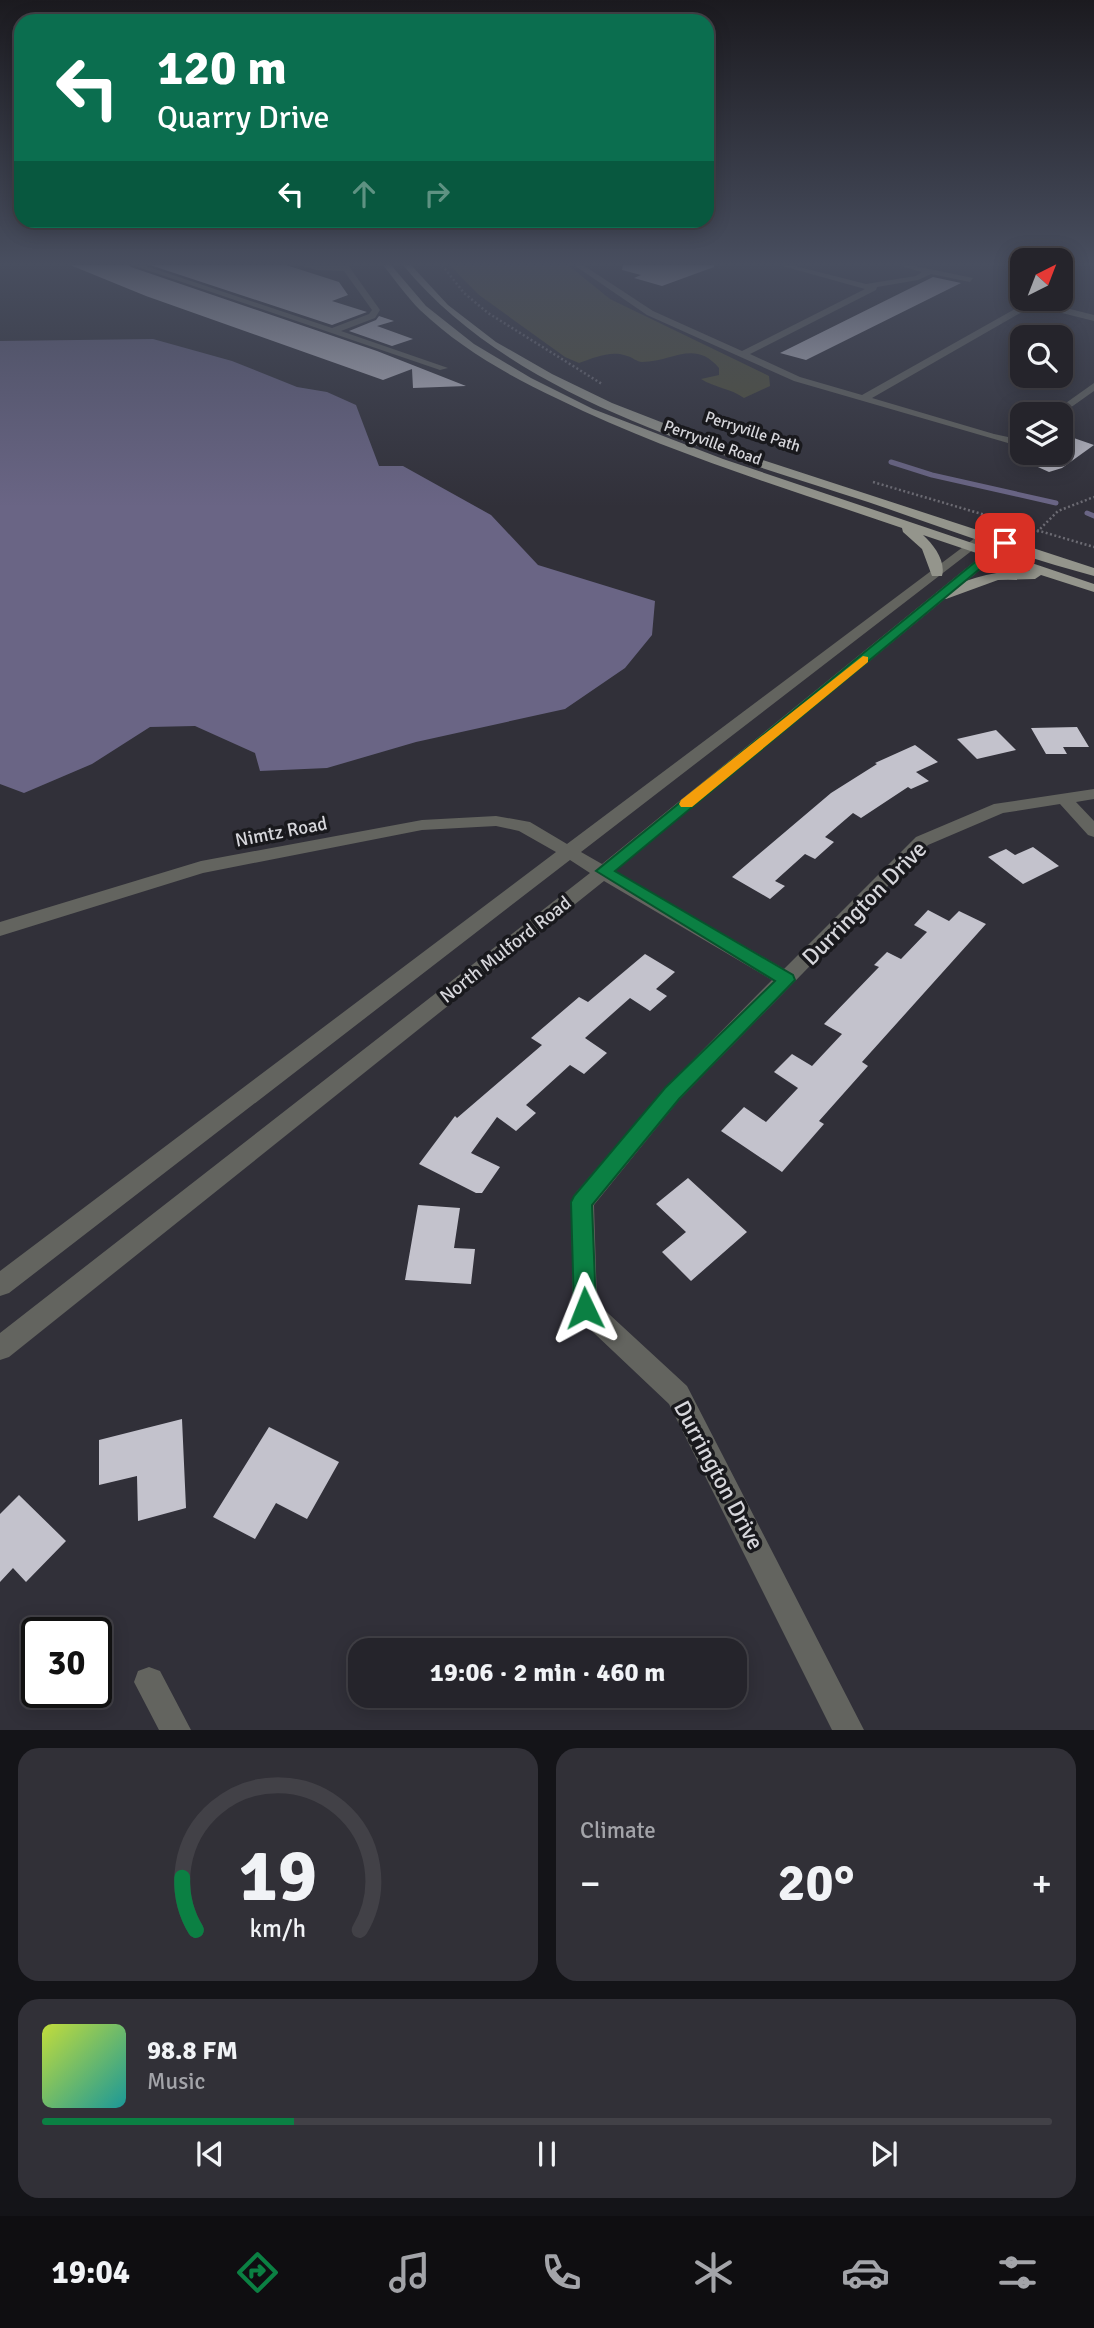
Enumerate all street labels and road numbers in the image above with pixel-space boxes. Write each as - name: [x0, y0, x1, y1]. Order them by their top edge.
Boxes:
- street label: Perryville Path: [702, 407, 803, 457]
- street label: Perryville Road: [661, 416, 764, 470]
- street label: Nimtz Road: [233, 811, 329, 853]
- street label: Durrington Drive: [796, 835, 933, 972]
- street label: North Mulford Road: [435, 891, 576, 1009]
- street label: Durrington Drive: [667, 1396, 770, 1555]

